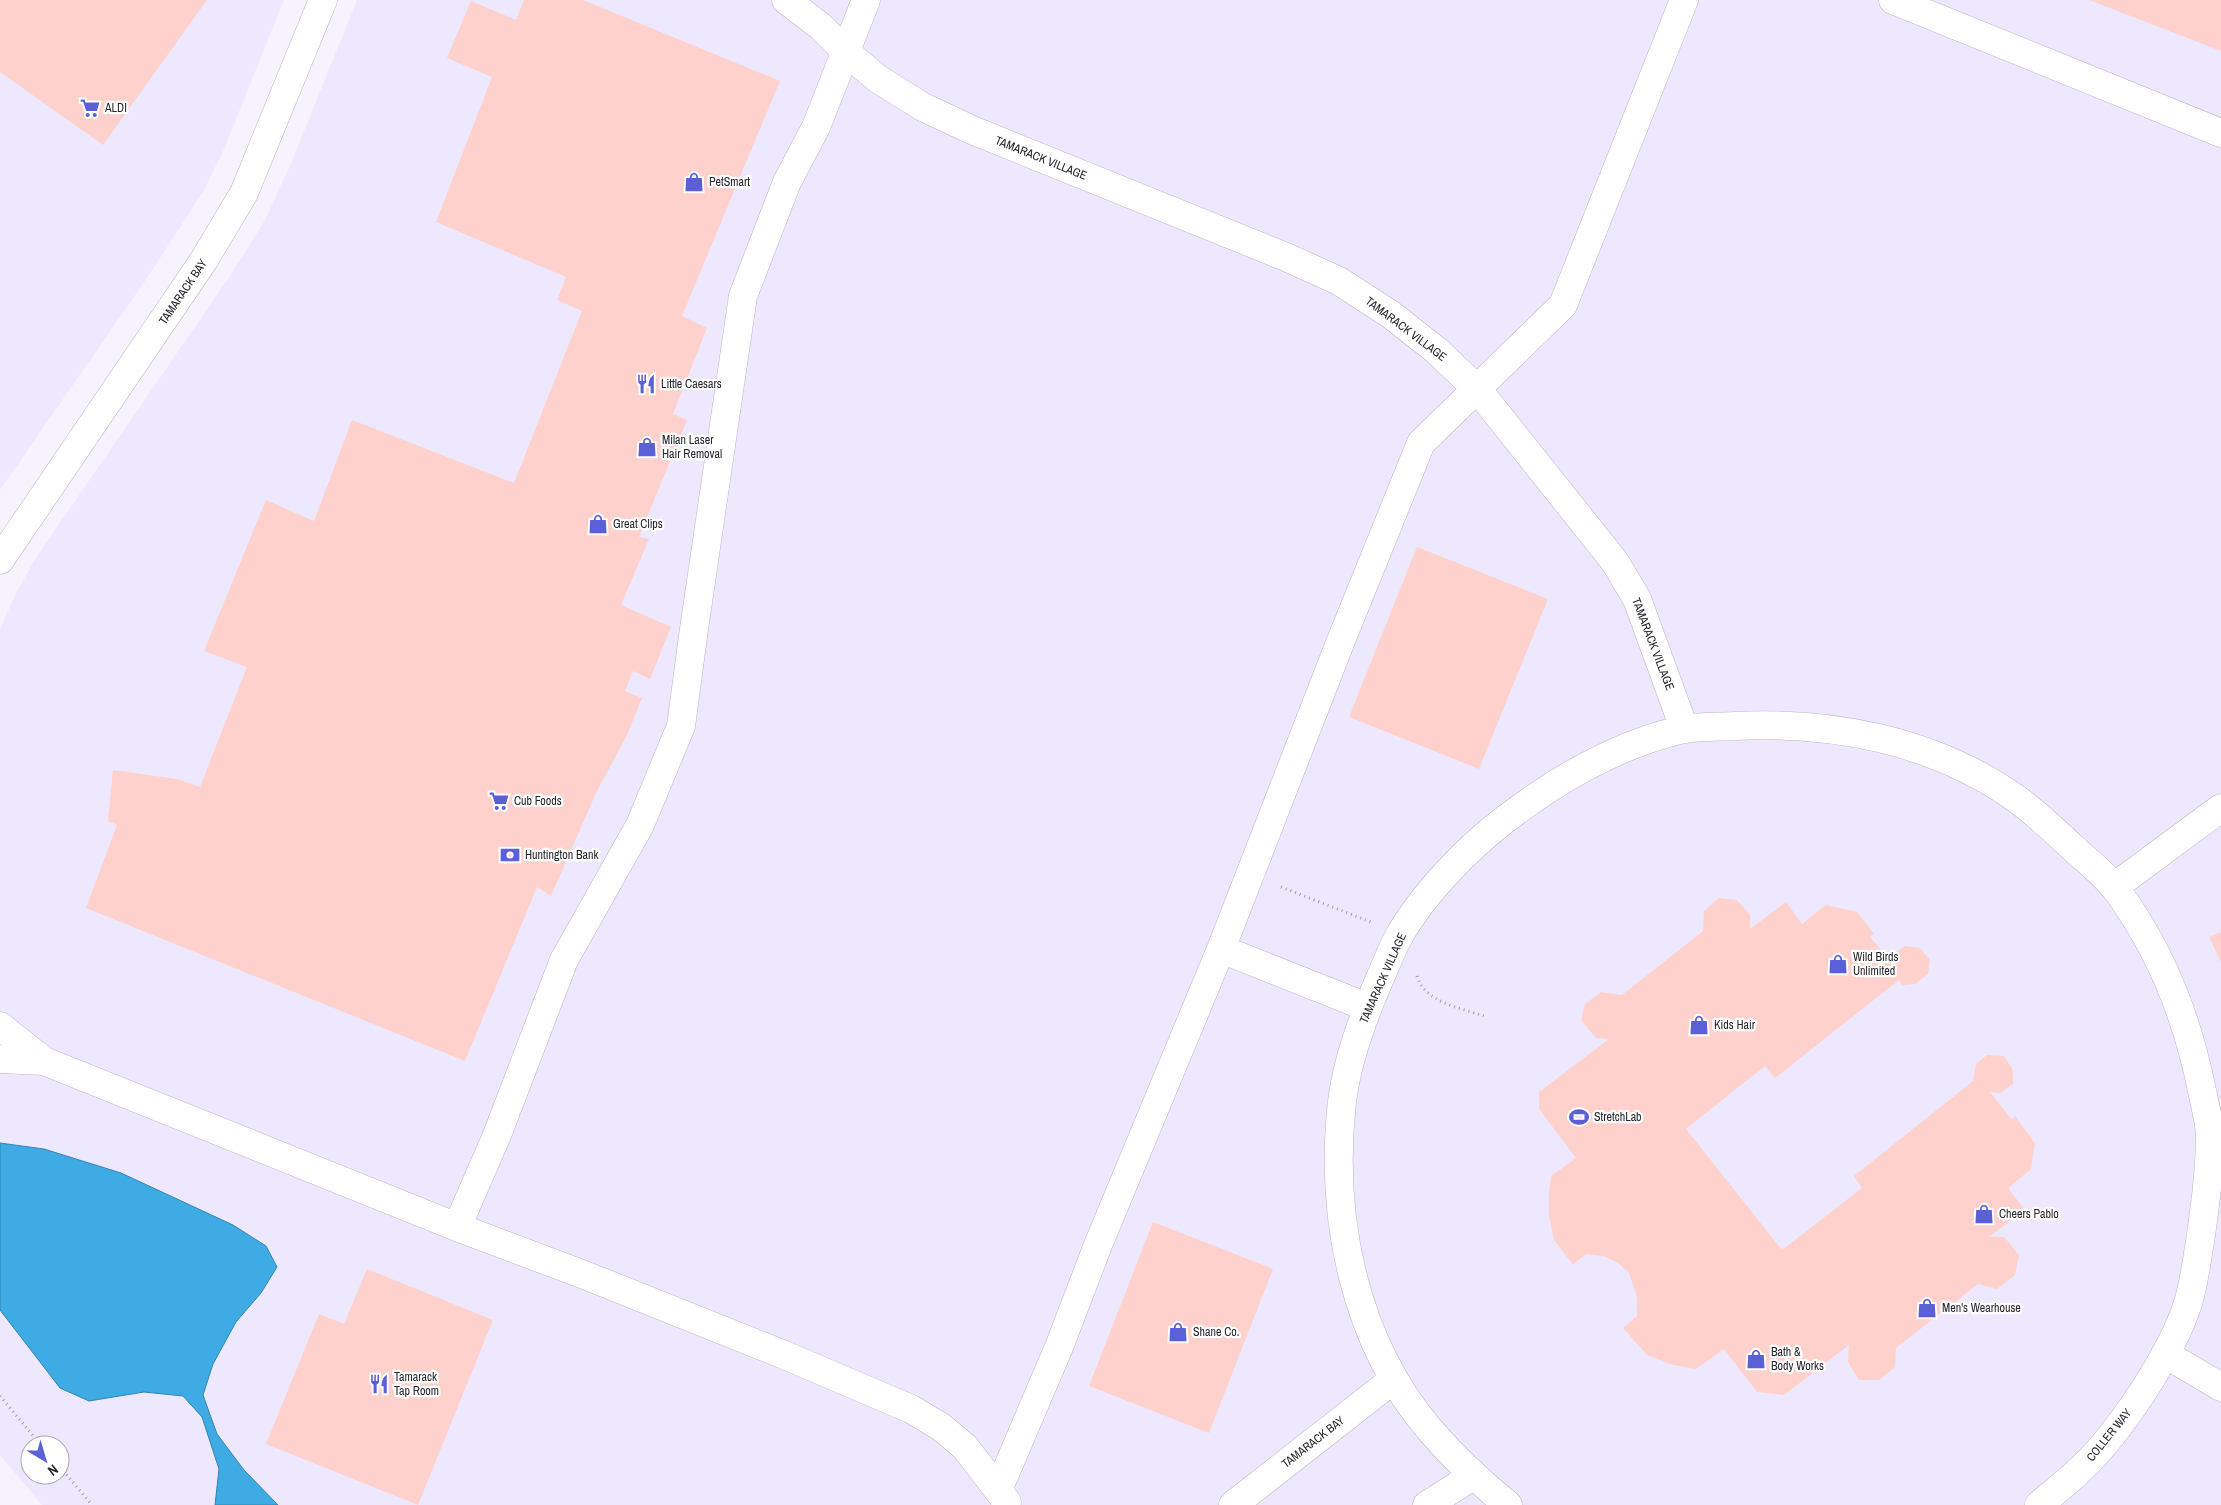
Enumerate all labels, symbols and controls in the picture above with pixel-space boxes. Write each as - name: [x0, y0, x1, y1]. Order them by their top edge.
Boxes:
- supermarket icon: ALDI: [79, 97, 101, 119]
- place label: ALDI: [104, 100, 127, 116]
- street label: TAMARACK VILLAGE: [993, 132, 1089, 184]
- shop icon: PetSmart: [683, 171, 705, 193]
- place label: PetSmart: [709, 174, 750, 190]
- street label: TAMARACK BAY: [155, 256, 211, 328]
- street label: TAMARACK VILLAGE: [1362, 293, 1450, 365]
- restaurant icon: Little Caesars: [635, 373, 657, 395]
- place label: Little Caesars: [661, 376, 722, 392]
- place label: Milan Laser Hair Removal: [662, 432, 722, 462]
- shop icon: Milan Laser Hair Removal: [636, 436, 658, 458]
- shop icon: Great Clips: [587, 513, 609, 535]
- place label: Great Clips: [613, 516, 663, 532]
- street label: TAMARACK VILLAGE: [1628, 596, 1678, 692]
- supermarket icon: Cub Foods: [488, 790, 510, 812]
- place label: Cub Foods: [514, 793, 562, 809]
- bank icon: Huntington Bank: [499, 844, 521, 866]
- place label: Huntington Bank: [525, 847, 598, 863]
- street label: TAMARACK VILLAGE: [1356, 930, 1410, 1026]
- place label: Wild Birds Unlimited: [1853, 949, 1898, 979]
- shop icon: Wild Birds Unlimited: [1827, 953, 1849, 975]
- shop icon: Kids Hair: [1688, 1014, 1710, 1036]
- place label: Kids Hair: [1714, 1017, 1756, 1033]
- sports icon: StretchLab: [1568, 1106, 1590, 1128]
- place label: StretchLab: [1594, 1109, 1642, 1125]
- shop icon: Cheers Pablo: [1973, 1203, 1995, 1225]
- place label: Cheers Pablo: [1999, 1206, 2059, 1222]
- shop icon: Men's Wearhouse: [1916, 1297, 1938, 1319]
- place label: Men's Wearhouse: [1942, 1300, 2021, 1316]
- shop icon: Shane Co.: [1167, 1321, 1189, 1343]
- place label: Shane Co.: [1193, 1324, 1240, 1340]
- place label: Bath & Body Works: [1771, 1344, 1824, 1374]
- shop icon: Bath & Body Works: [1745, 1348, 1767, 1370]
- place label: Tamarack Tap Room: [394, 1369, 439, 1399]
- restaurant icon: Tamarack Tap Room: [368, 1373, 390, 1395]
- street label: COLLER WAY: [2083, 1405, 2135, 1465]
- street label: TAMARACK BAY: [1278, 1412, 1348, 1472]
- north arrow: [20, 1435, 70, 1485]
- text: N: [44, 1461, 62, 1480]

